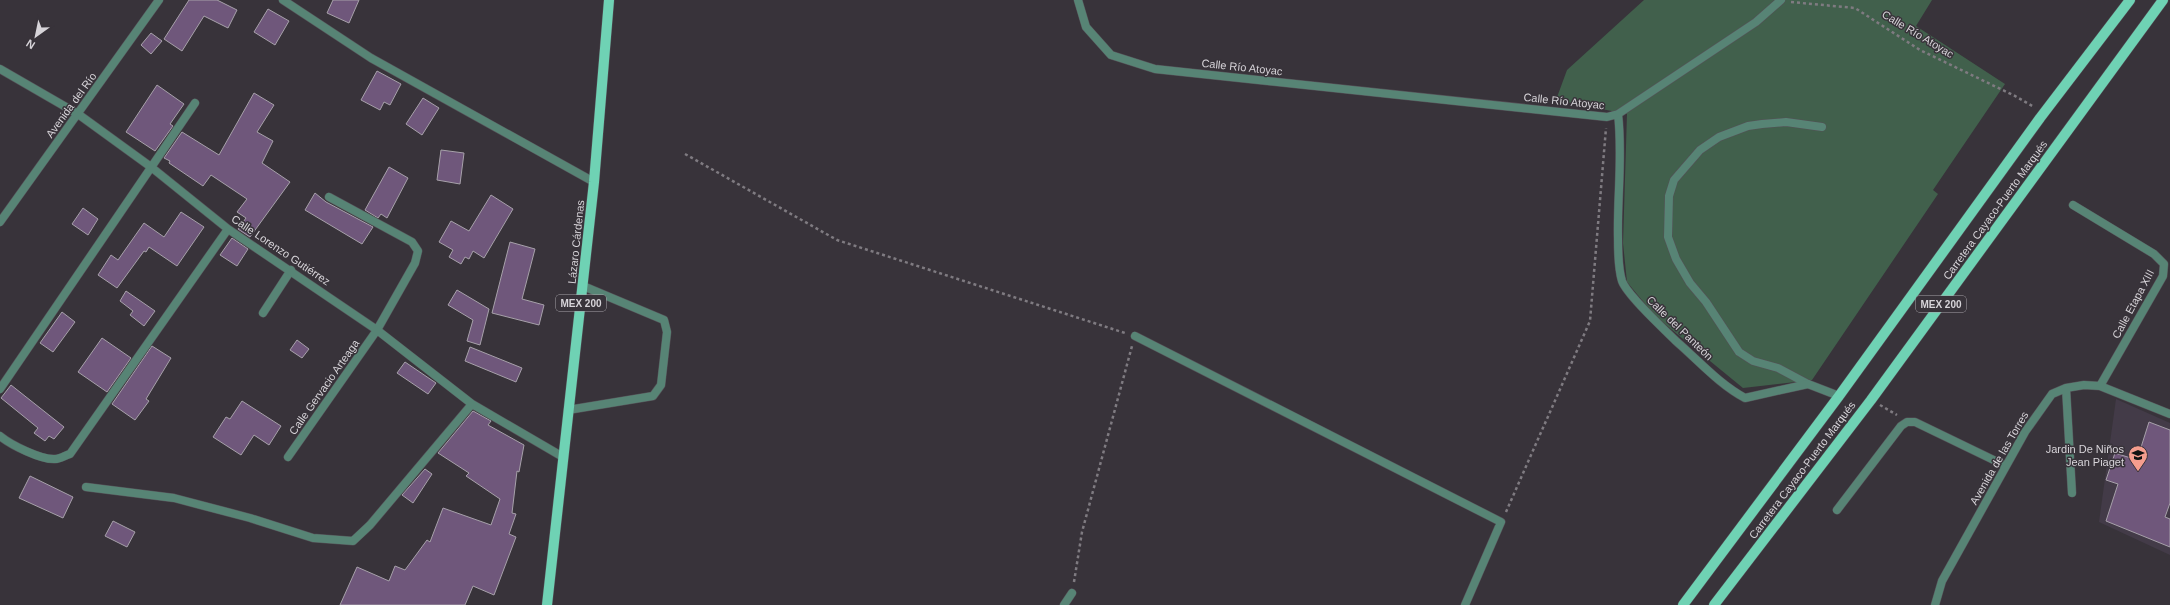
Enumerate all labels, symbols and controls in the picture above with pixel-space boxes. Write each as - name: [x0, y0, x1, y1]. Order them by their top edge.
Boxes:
- street label: Calle Río Atoyac: [1880, 8, 1956, 60]
- north arrow: [16, 16, 56, 56]
- text: N: [24, 37, 37, 52]
- street label: Calle Río Atoyac: [1201, 57, 1284, 77]
- street label: Avenida del Río: [43, 70, 99, 140]
- street label: Calle Río Atoyac: [1523, 91, 1606, 111]
- street label: Carretera Cayaco-Puerto Marqués: [1941, 138, 2050, 282]
- street label: Lázaro Cárdenas: [566, 199, 586, 285]
- street label: Calle Lorenzo Gutiérrez: [229, 213, 333, 287]
- street label: Calle Etapa XIII: [2110, 267, 2156, 341]
- street label: Calle del Panteón: [1645, 294, 1715, 362]
- road number: MEX 200: [556, 295, 606, 311]
- road number: MEX 200: [1916, 296, 1966, 312]
- street label: Calle Gervacio Arteaga: [287, 337, 362, 437]
- street label: Carretera Cayaco-Puerto Marqués: [1746, 399, 1858, 541]
- street label: Avenida de las Torres: [1967, 409, 2031, 507]
- place label: Jardin De Niños Jean Piaget: [2046, 443, 2124, 468]
- school or university icon: Jardin De Niños Jean Piaget: [2127, 444, 2149, 472]

